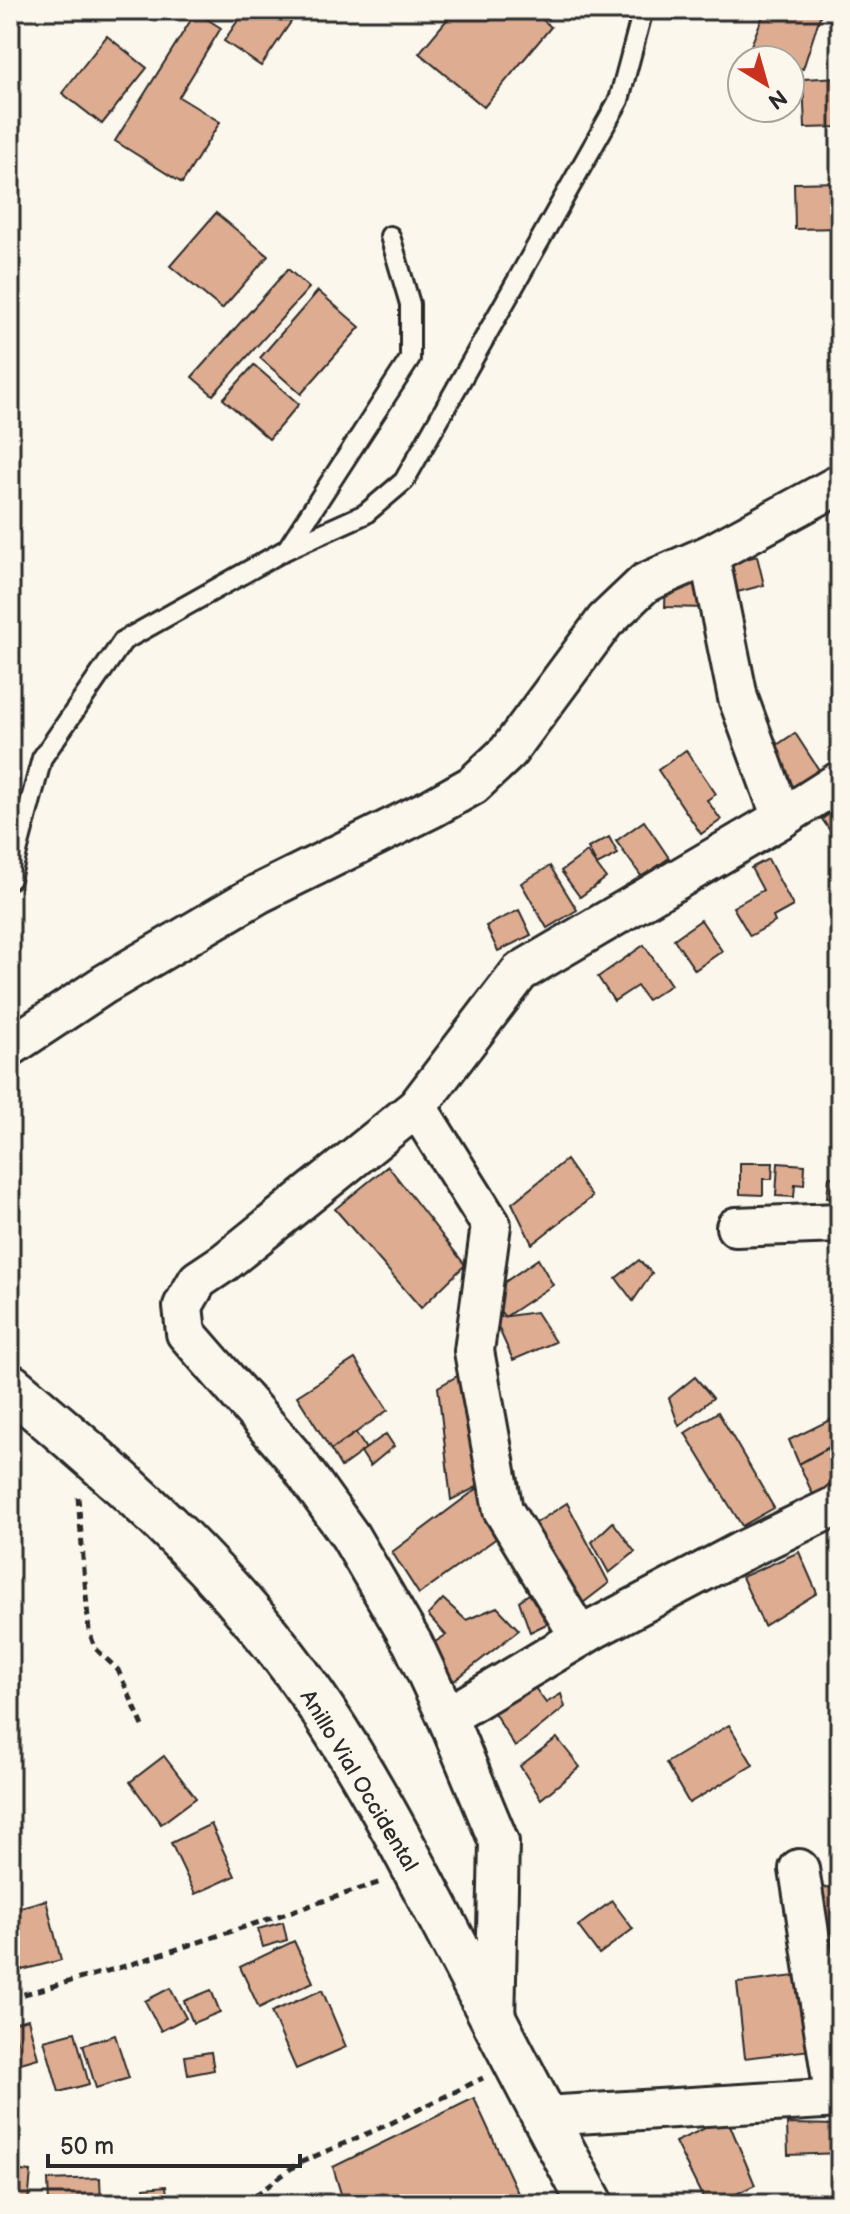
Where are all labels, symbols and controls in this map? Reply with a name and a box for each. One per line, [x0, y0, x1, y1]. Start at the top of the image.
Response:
north arrow [726, 44, 806, 124]
text: N [762, 83, 792, 115]
street label: Anillo Vial Occidental [294, 1685, 424, 1876]
scale bar [48, 2118, 300, 2168]
text: 50 m [60, 2132, 114, 2161]

